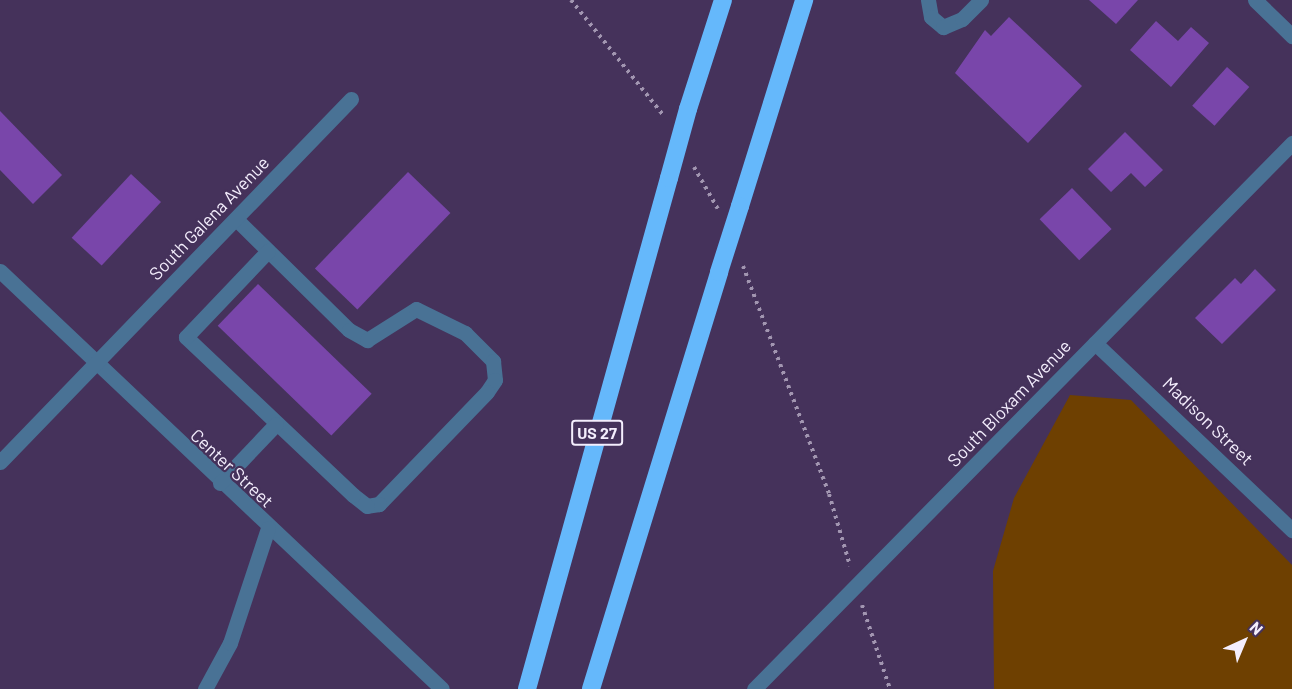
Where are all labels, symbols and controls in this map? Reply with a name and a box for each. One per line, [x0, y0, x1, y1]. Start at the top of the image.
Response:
street label: South Galena Avenue [144, 152, 274, 284]
street label: South Bloxam Avenue [943, 335, 1075, 471]
street label: Madison Street [1158, 372, 1258, 470]
road number: US 27 [570, 420, 624, 446]
street label: Center Street [186, 424, 278, 512]
north arrow [1214, 611, 1274, 671]
text: N [1246, 617, 1267, 638]

